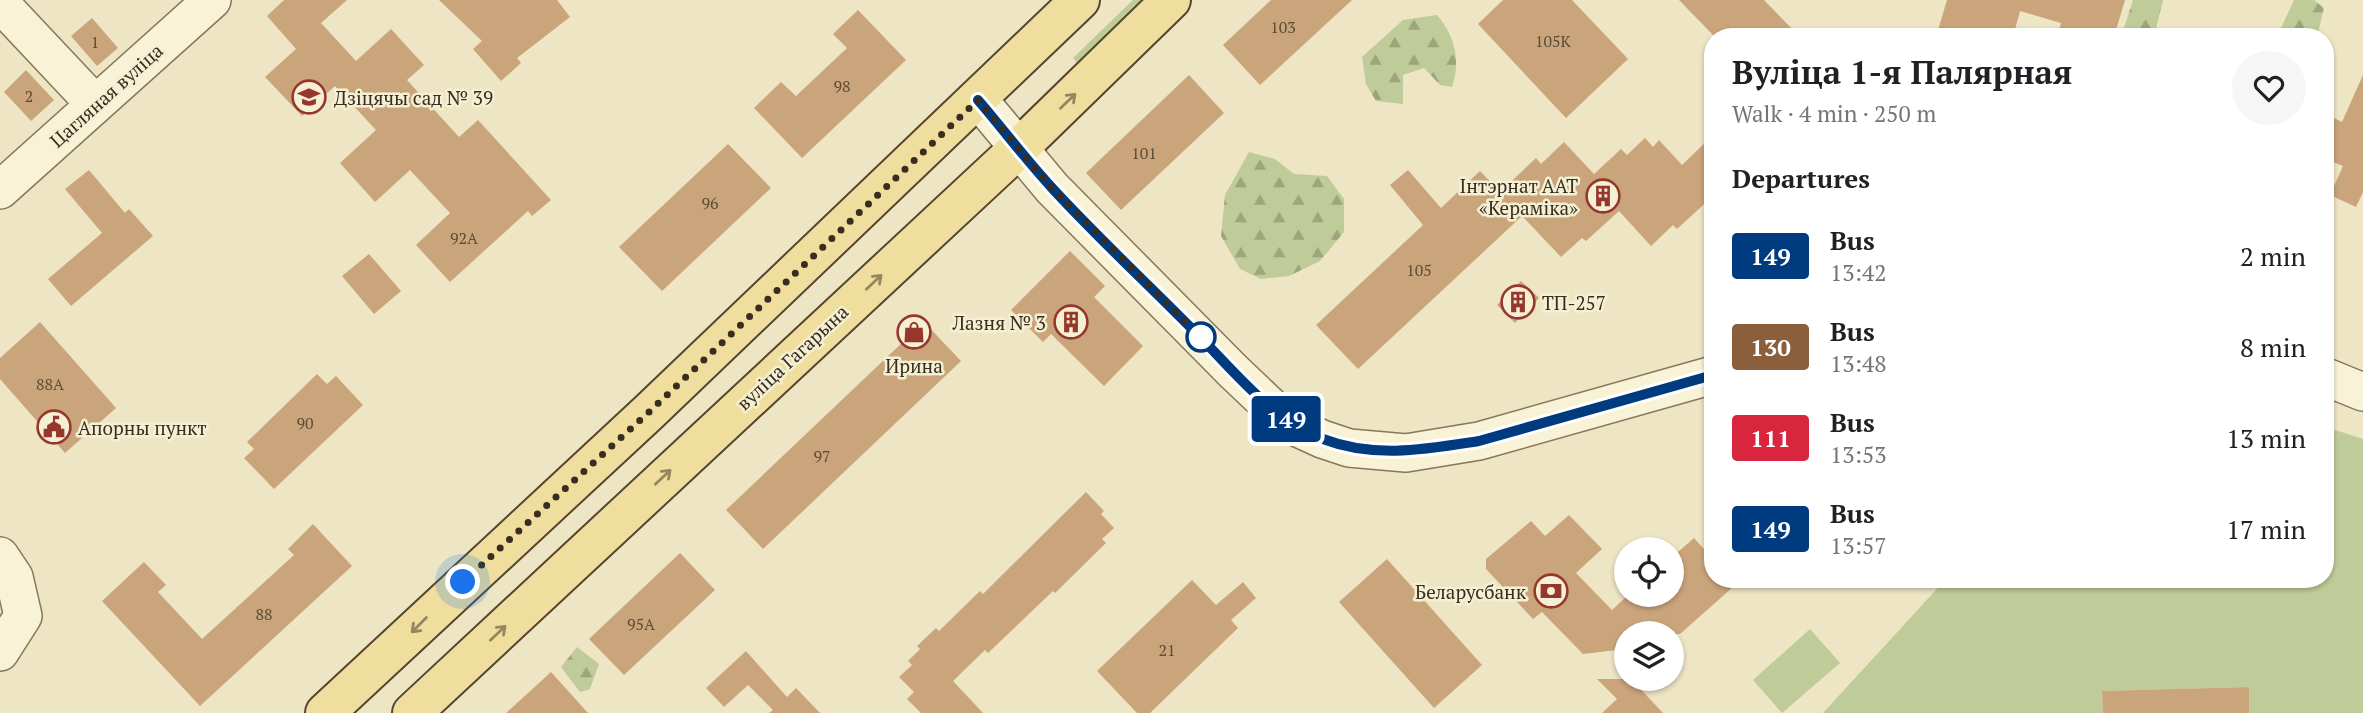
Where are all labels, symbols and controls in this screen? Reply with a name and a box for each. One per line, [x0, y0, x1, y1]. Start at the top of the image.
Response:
house number: 103 [1270, 16, 1296, 38]
house number: 105К [1535, 30, 1572, 52]
house number: 1 [91, 31, 99, 53]
street label: Цагляная вуліца [44, 37, 168, 152]
text: Вуліца 1-я Палярная [1732, 50, 2072, 93]
button: heart [2232, 51, 2306, 125]
house number: 98 [833, 75, 851, 97]
school or university icon: Дзіцячы сад № 39 [290, 78, 328, 116]
house number: 2 [25, 85, 33, 107]
place label: Дзіцячы сад № 39 [334, 85, 493, 110]
one-way arrow [1059, 92, 1076, 109]
text: Walk · 4 min · 250 m [1732, 98, 1936, 129]
house number: 101 [1131, 142, 1157, 164]
text: Departures [1732, 161, 1870, 195]
place label: Інтэрнат ААТ «Кераміка» [1460, 173, 1578, 220]
building icon: Інтэрнат ААТ «Кераміка» [1584, 177, 1622, 215]
house number: 96 [701, 192, 719, 214]
text: Bus [1830, 223, 1875, 257]
house number: 92А [450, 227, 478, 249]
text: 2 min [2240, 239, 2306, 273]
text: 149 [1750, 240, 1791, 272]
text: 13:42 [1830, 257, 1887, 288]
house number: 105 [1406, 259, 1432, 281]
one-way arrow [865, 273, 882, 290]
building icon: ТП-257 [1499, 283, 1537, 321]
place label: ТП-257 [1542, 290, 1606, 315]
street label: вуліца Гагарына [731, 299, 853, 415]
building icon: Лазня № 3 [1052, 303, 1090, 341]
place label: Лазня № 3 [951, 310, 1046, 335]
shop icon: Ирина [895, 313, 933, 351]
text: Bus [1830, 314, 1875, 348]
unlabelled marker [1186, 322, 1216, 352]
text: 8 min [2240, 330, 2306, 364]
text: 130 [1750, 331, 1791, 363]
text: 13:48 [1830, 348, 1887, 379]
place label: Ирина [885, 353, 943, 378]
house number: 88А [36, 373, 64, 395]
line badge: 149 [1246, 396, 1326, 442]
text: 149 [1266, 403, 1306, 435]
text: Bus [1830, 405, 1875, 439]
public building icon: Апорны пункт [35, 408, 73, 446]
house number: 90 [296, 412, 314, 434]
place label: Апорны пункт [78, 415, 207, 440]
text: 13 min [2226, 421, 2306, 455]
text: 111 [1750, 422, 1791, 454]
text: 13:53 [1830, 439, 1887, 470]
house number: 97 [813, 445, 831, 467]
one-way arrow [654, 469, 672, 485]
text: Bus [1830, 496, 1875, 530]
text: 17 min [2226, 512, 2306, 546]
text: 149 [1750, 513, 1791, 545]
text: 13:57 [1830, 530, 1887, 561]
map controls [1614, 537, 1684, 691]
button: locate [1614, 537, 1684, 607]
your location [445, 564, 480, 599]
bank icon: Беларусбанк [1532, 572, 1570, 610]
place label: Беларусбанк [1415, 579, 1527, 604]
house number: 88 [255, 603, 273, 625]
house number: 95А [627, 613, 655, 635]
one-way arrow [410, 616, 427, 633]
button: layers [1614, 621, 1684, 691]
one-way arrow [489, 624, 506, 641]
house number: 21 [1158, 639, 1176, 661]

